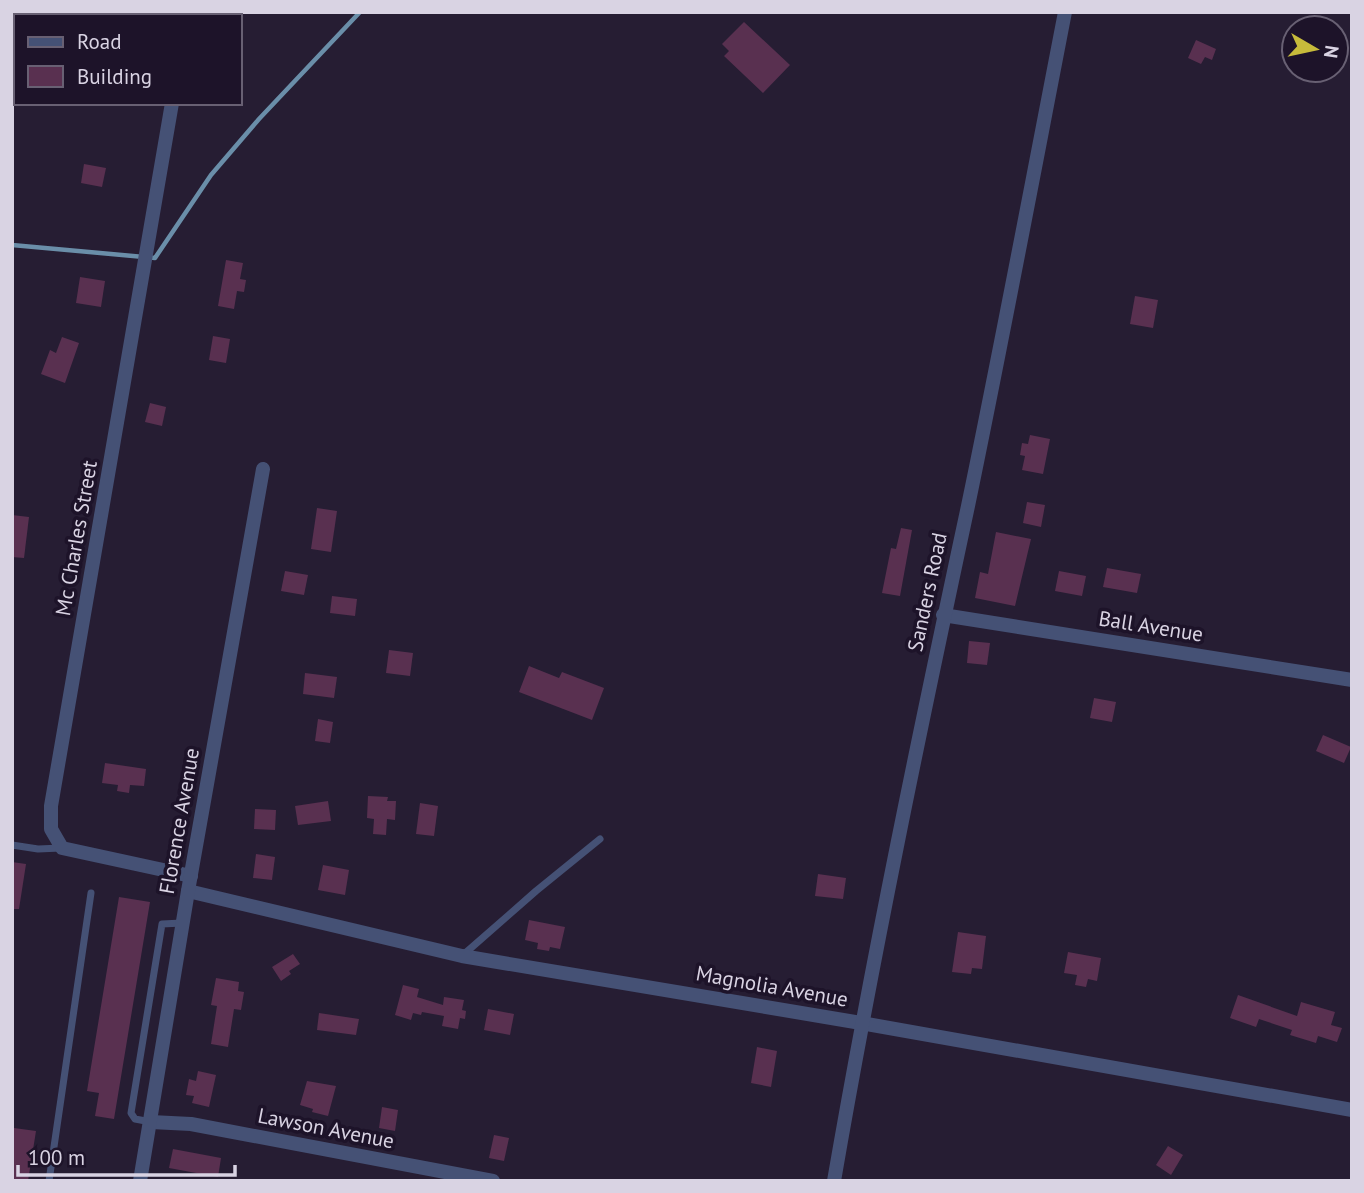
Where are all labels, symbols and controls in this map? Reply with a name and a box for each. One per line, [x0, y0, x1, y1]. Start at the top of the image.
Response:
legend [14, 14, 242, 105]
north arrow [1280, 14, 1350, 84]
text: Road [77, 28, 121, 55]
text: N [1319, 44, 1345, 60]
text: Building [77, 63, 152, 90]
street label: Mc Charles Street [49, 458, 103, 618]
street label: Sanders Road [901, 530, 953, 654]
street label: Ball Avenue [1097, 604, 1205, 648]
street label: Florence Avenue [153, 746, 205, 896]
street label: Magnolia Avenue [694, 959, 850, 1013]
street label: Lawson Avenue [256, 1102, 396, 1154]
scale bar [18, 1134, 234, 1178]
text: 100 m [28, 1144, 85, 1171]

